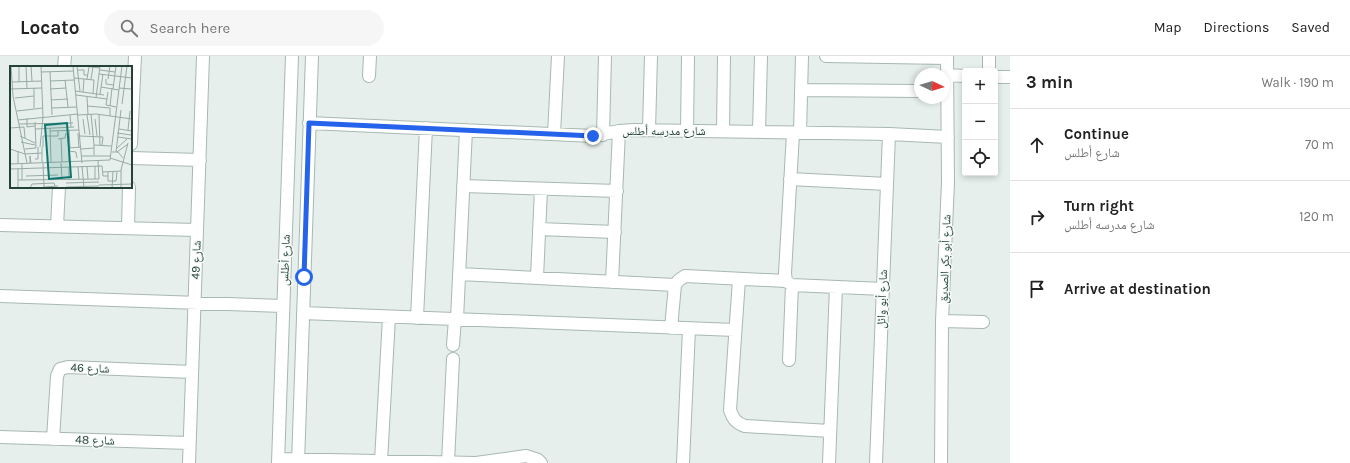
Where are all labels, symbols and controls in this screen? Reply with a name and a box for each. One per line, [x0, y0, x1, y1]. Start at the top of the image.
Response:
search box [104, 10, 384, 46]
text: Locato [20, 17, 80, 39]
icon: search [118, 17, 140, 39]
text: Search here [150, 19, 230, 37]
text: Map [1154, 19, 1182, 36]
text: Directions [1204, 19, 1269, 36]
text: Saved [1291, 19, 1330, 36]
inset map [10, 66, 132, 188]
north arrow [914, 68, 950, 104]
map controls [962, 68, 998, 176]
button: + [962, 68, 998, 104]
text: 3 min [1026, 72, 1073, 92]
text: Walk · 190 m [1261, 75, 1334, 90]
button: − [962, 104, 998, 140]
street label: شارع مدرسه أطلس [622, 124, 706, 139]
text: Continue [1064, 125, 1129, 143]
route end [584, 127, 602, 145]
icon: ahead [1026, 134, 1048, 156]
text: 70 m [1305, 137, 1334, 152]
button: locate [962, 140, 998, 176]
text: شارع أطلس [1064, 145, 1120, 160]
text: Turn right [1064, 197, 1134, 215]
icon: right [1026, 206, 1048, 228]
text: 120 m [1299, 209, 1334, 224]
street label: شارع أبو بكر الصديق [936, 214, 955, 304]
text: شارع مدرسه أطلس [1064, 217, 1155, 232]
street label: شارع أطلس [277, 234, 294, 286]
street label: شارع 49 [188, 240, 205, 280]
route start [295, 268, 313, 286]
street label: شارع أبو وائل [874, 269, 891, 329]
icon: arrive [1026, 278, 1048, 300]
text: Arrive at destination [1064, 280, 1211, 298]
street label: شارع 46 [70, 360, 110, 377]
street label: شارع 48 [75, 432, 115, 449]

